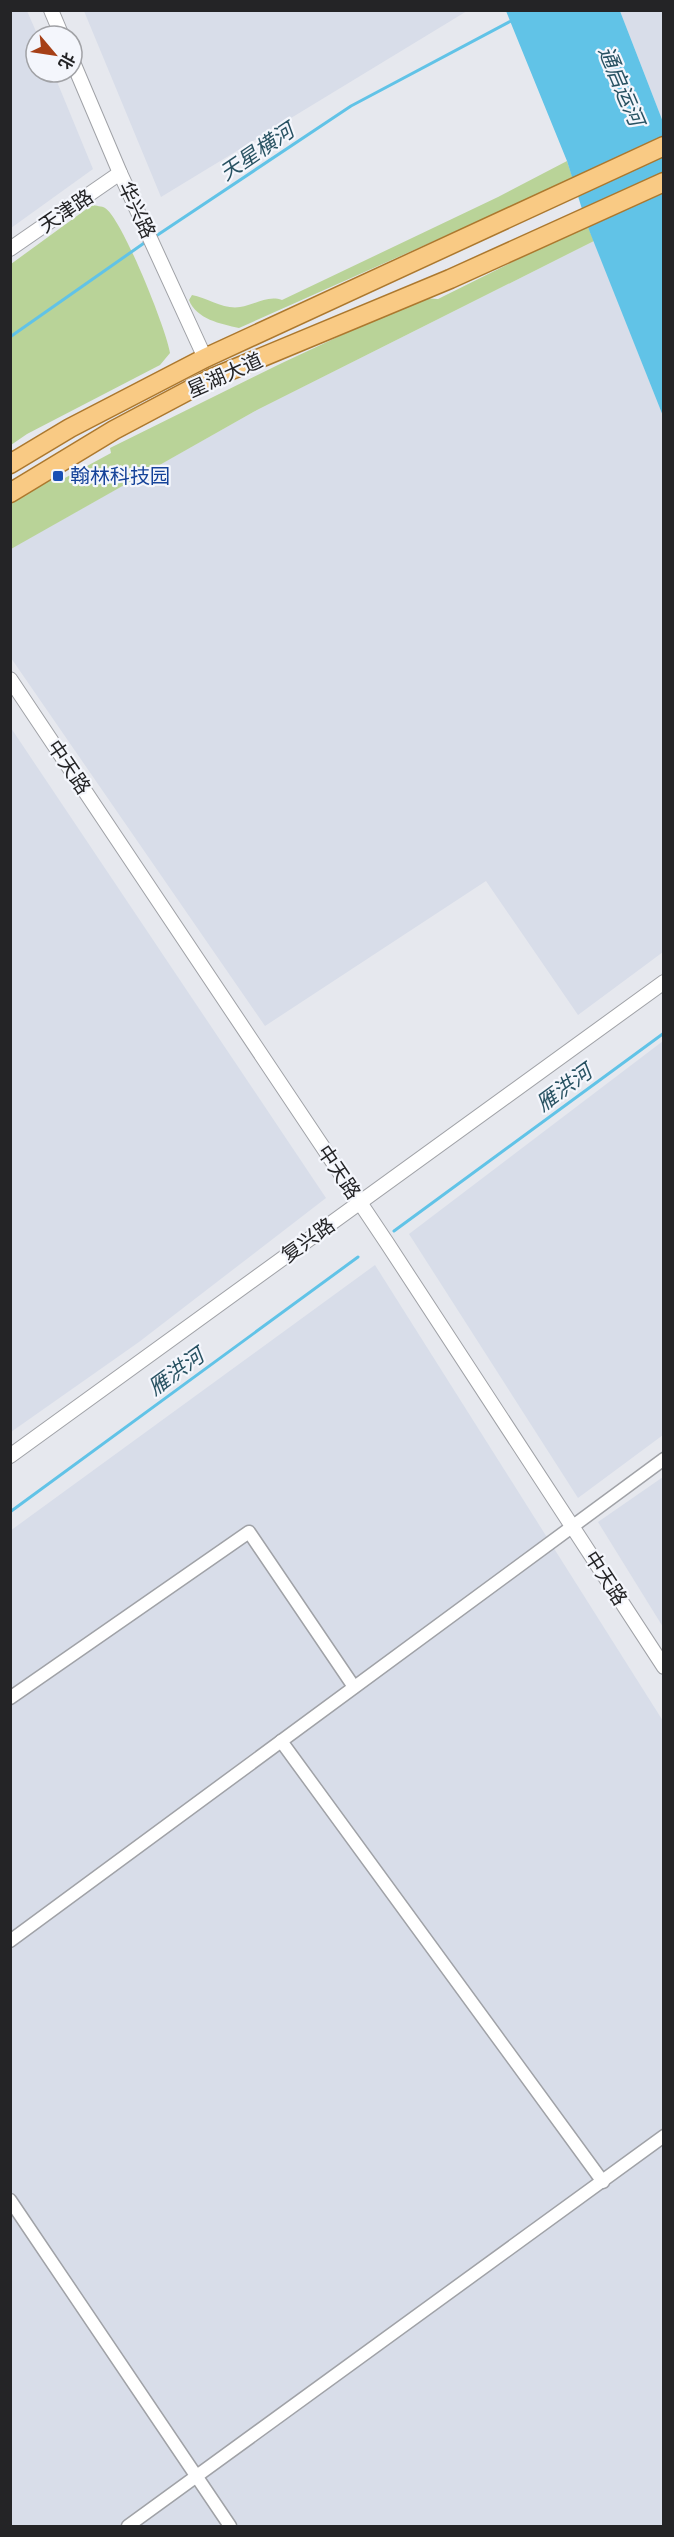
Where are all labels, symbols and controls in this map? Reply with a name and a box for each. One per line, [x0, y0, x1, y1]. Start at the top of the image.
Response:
north arrow [24, 24, 84, 84]
water label: 通启运河 [594, 43, 650, 133]
text: 北 [54, 49, 79, 73]
water label: 天星横河 [215, 116, 302, 185]
street label: 华兴路 [113, 178, 161, 242]
street label: 天津路 [34, 184, 98, 238]
street label: 星湖大道 [184, 348, 266, 402]
place label: 翰林科技园 [70, 464, 170, 488]
marker: 翰林科技园 [51, 469, 65, 483]
street label: 中天路 [42, 735, 96, 799]
water label: 雁洪河 [531, 1057, 600, 1116]
street label: 中天路 [312, 1140, 366, 1204]
street label: 复兴路 [277, 1213, 339, 1267]
water label: 雁洪河 [143, 1341, 212, 1400]
street label: 中天路 [580, 1546, 632, 1610]

